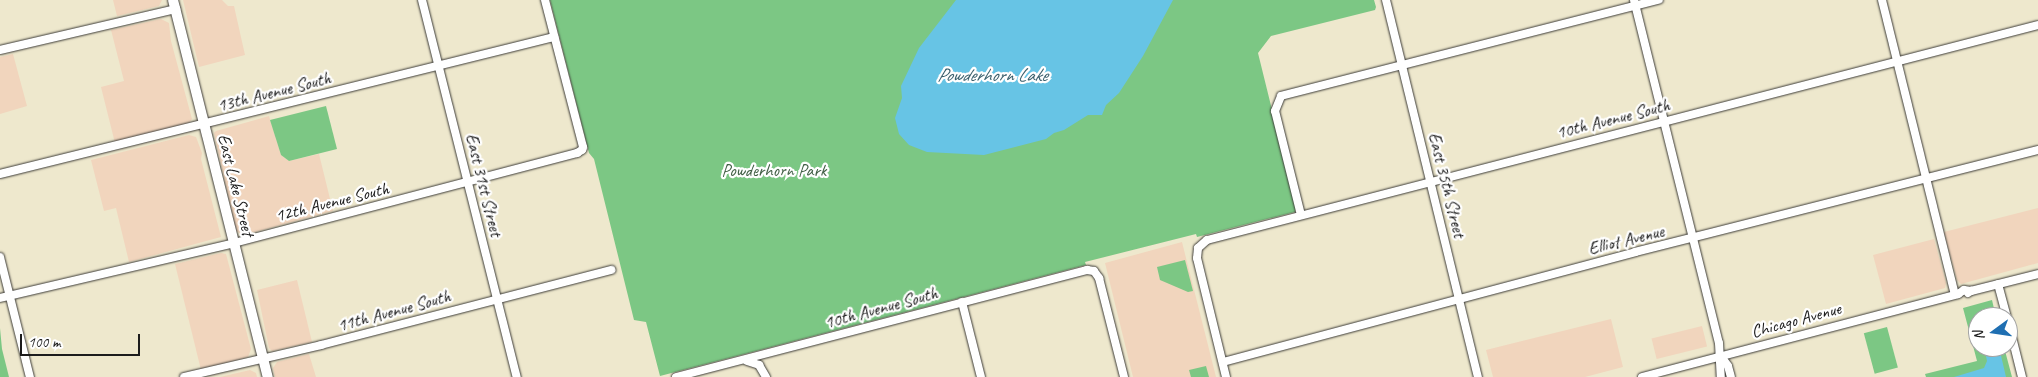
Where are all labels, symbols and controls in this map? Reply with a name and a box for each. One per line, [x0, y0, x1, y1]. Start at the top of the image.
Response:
water label: Powderhorn Lake [937, 65, 1047, 87]
street label: 13th Avenue South [215, 67, 333, 117]
street label: 10th Avenue South [1554, 94, 1672, 144]
street label: East 35th Street [1423, 130, 1471, 240]
street label: East Lake Street [213, 131, 259, 239]
street label: East 31st Street [461, 131, 507, 239]
park label: Powderhorn Park [722, 159, 826, 181]
street label: 12th Avenue South [273, 177, 391, 227]
street label: Elliot Avenue [1586, 220, 1666, 260]
street label: 10th Avenue South [822, 283, 940, 333]
street label: 11th Avenue South [335, 286, 453, 336]
street label: Chicago Avenue [1749, 298, 1843, 342]
north arrow [1968, 307, 2018, 357]
scale bar [22, 324, 142, 356]
text: N [1970, 329, 1988, 342]
text: 100 m [28, 333, 60, 352]

